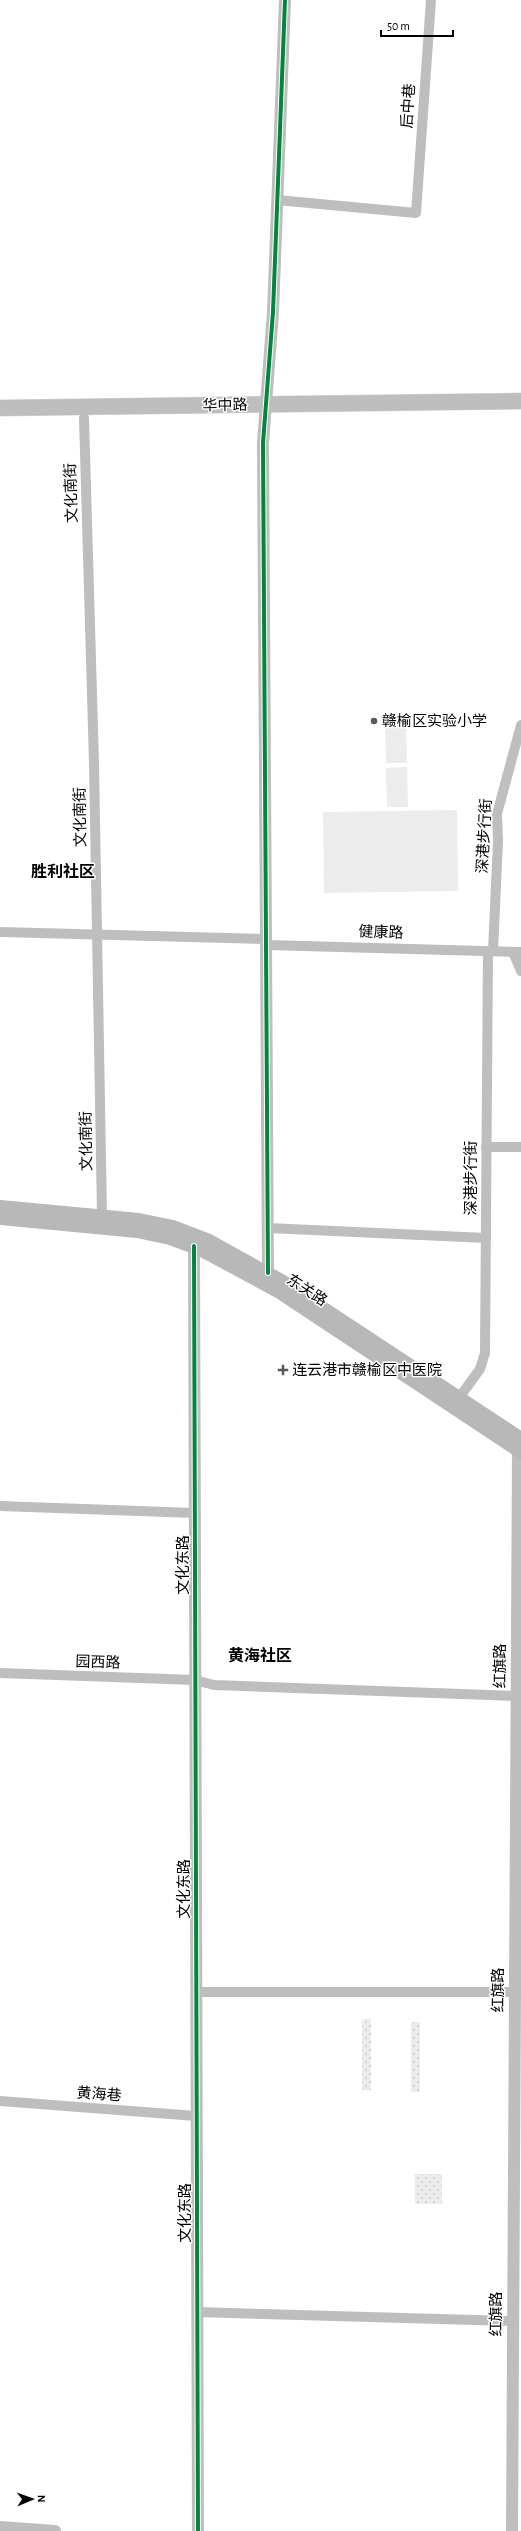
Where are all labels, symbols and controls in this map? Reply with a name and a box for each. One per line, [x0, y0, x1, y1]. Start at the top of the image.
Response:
scale bar [381, 12, 453, 38]
text: 50 m [387, 20, 410, 32]
street label: 后中巷 [398, 83, 418, 129]
street label: 华中路 [202, 396, 248, 413]
street label: 文化南街 [61, 463, 80, 523]
place label: 赣榆区实验小学 [382, 712, 487, 729]
marker: 赣榆区实验小学 [369, 716, 379, 726]
street label: 文化南街 [70, 787, 89, 847]
street label: 深港步行街 [474, 798, 494, 874]
district label: 胜利社区 [31, 862, 95, 880]
street label: 健康路 [358, 923, 404, 941]
street label: 文化南街 [76, 1111, 95, 1171]
street label: 深港步行街 [463, 1140, 479, 1216]
street label: 东关路 [284, 1271, 330, 1309]
place label: 连云港市赣榆区中医院 [292, 1361, 442, 1378]
marker: 连云港市赣榆区中医院 [277, 1364, 289, 1376]
street label: 文化东路 [174, 1535, 191, 1595]
street label: 红旗路 [492, 1643, 508, 1689]
district label: 黄海社区 [228, 1646, 292, 1664]
street label: 园西路 [75, 1653, 121, 1671]
street label: 文化东路 [175, 1859, 192, 1919]
street label: 红旗路 [490, 1967, 506, 2013]
street label: 黄海巷 [76, 2084, 122, 2104]
street label: 文化东路 [176, 2183, 193, 2243]
street label: 红旗路 [488, 2291, 504, 2337]
north arrow [12, 2479, 52, 2519]
text: N [36, 2495, 47, 2503]

